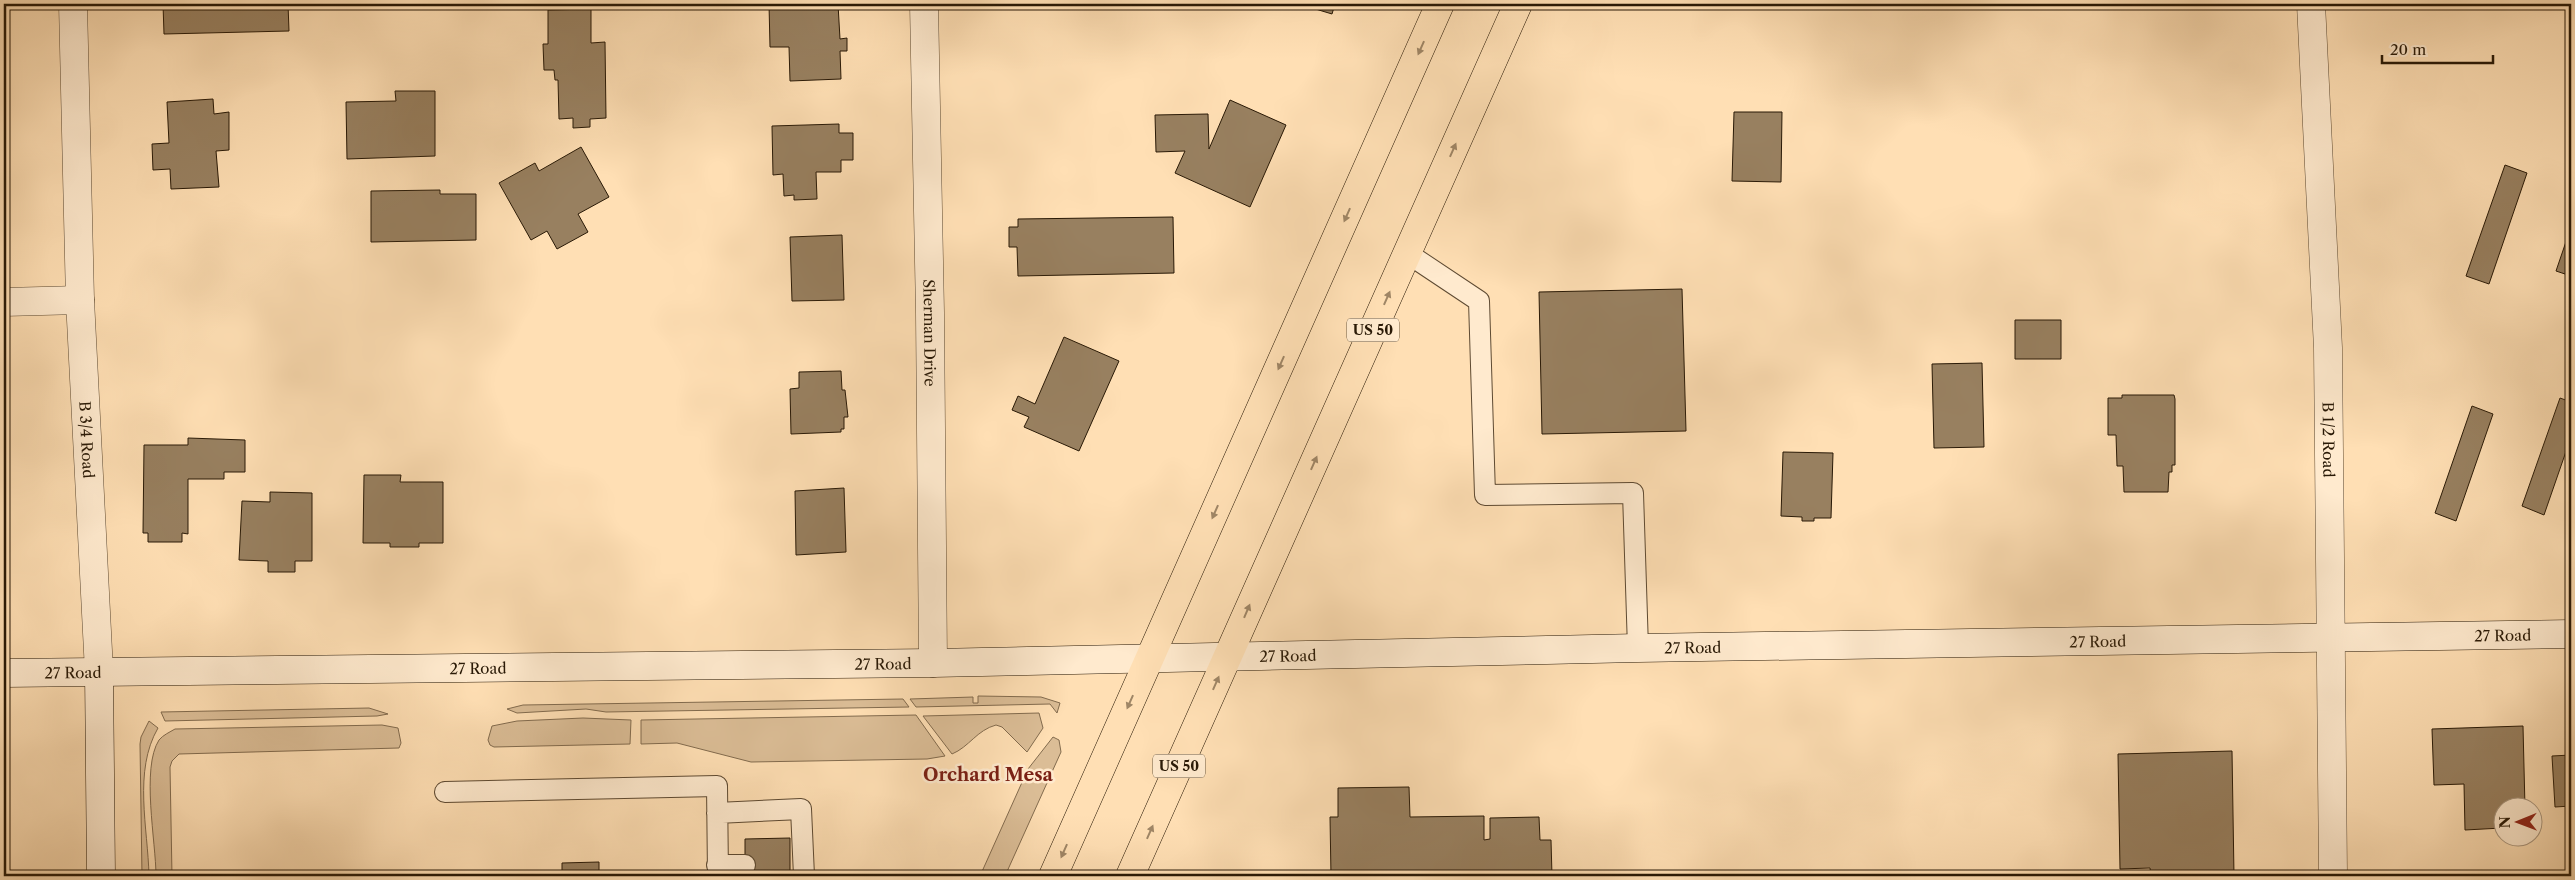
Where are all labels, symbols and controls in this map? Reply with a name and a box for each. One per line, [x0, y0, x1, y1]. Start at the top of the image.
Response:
scale bar [2382, 32, 2494, 64]
text: 20 m [2390, 40, 2426, 59]
one-way arrow [1416, 41, 1424, 55]
one-way arrow [1450, 143, 1458, 157]
one-way arrow [1342, 208, 1350, 222]
street label: Sherman Drive [920, 279, 940, 387]
one-way arrow [1384, 291, 1392, 305]
road number: US 50 [1347, 318, 1399, 342]
one-way arrow [1276, 356, 1284, 370]
street label: B 3/4 Road [76, 401, 99, 479]
street label: B 1/2 Road [2319, 402, 2339, 478]
one-way arrow [1310, 456, 1318, 470]
one-way arrow [1210, 505, 1218, 519]
one-way arrow [1244, 604, 1252, 618]
street label: 27 Road [2474, 625, 2531, 645]
street label: 27 Road [2069, 631, 2126, 651]
street label: 27 Road [1664, 637, 1721, 657]
street label: 27 Road [1259, 645, 1317, 666]
street label: 27 Road [854, 654, 912, 673]
street label: 27 Road [449, 658, 507, 678]
street label: 27 Road [44, 662, 102, 682]
one-way arrow [1212, 676, 1220, 690]
one-way arrow [1126, 695, 1134, 709]
road number: US 50 [1153, 754, 1205, 778]
district label: Orchard Mesa [923, 764, 1054, 786]
north arrow [2492, 798, 2542, 848]
text: N [2496, 816, 2514, 828]
one-way arrow [1146, 825, 1154, 839]
one-way arrow [1060, 844, 1068, 858]

